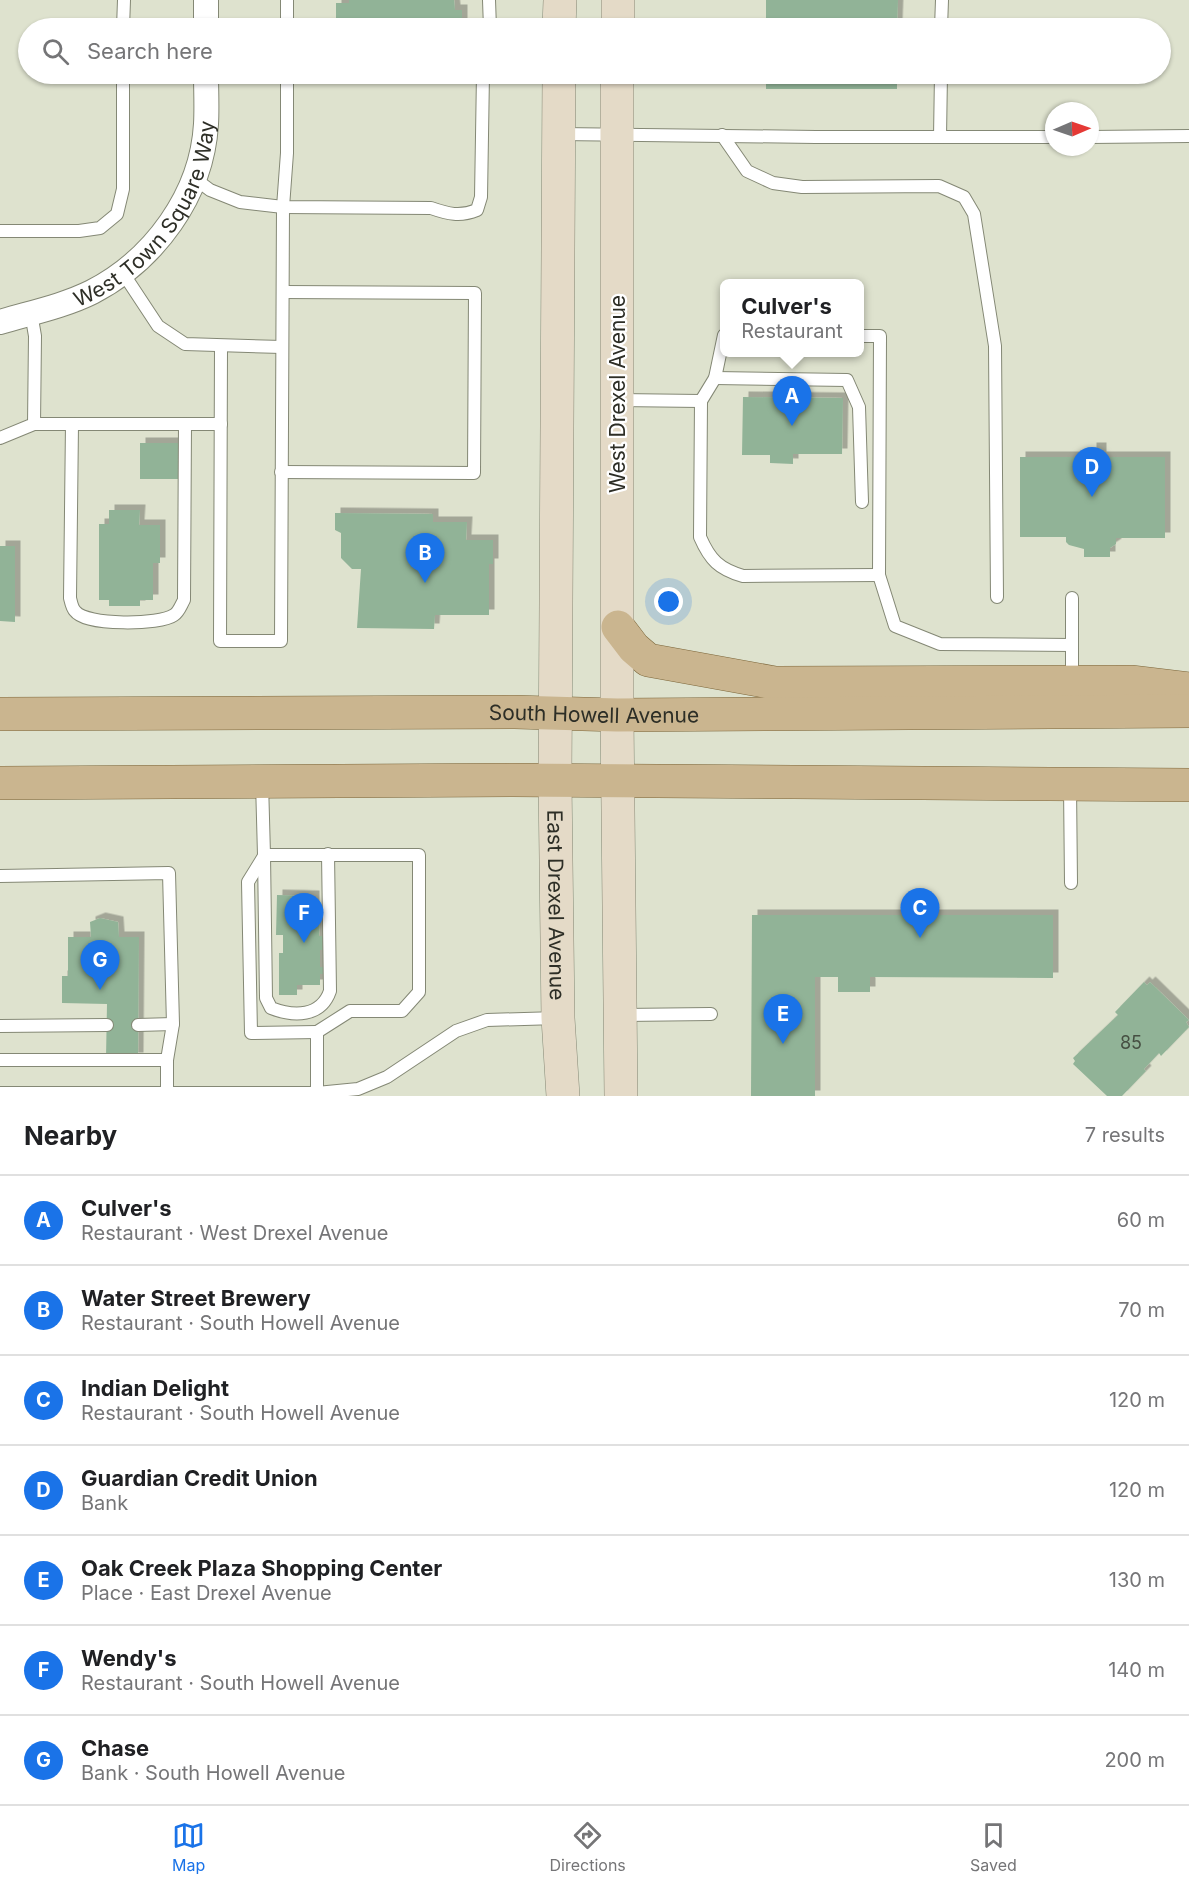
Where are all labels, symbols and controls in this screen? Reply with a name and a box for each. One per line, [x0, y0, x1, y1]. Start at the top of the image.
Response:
search box [18, 18, 1171, 84]
icon: search [39, 35, 72, 68]
text: Search here [87, 38, 213, 64]
north arrow [1045, 102, 1099, 156]
street label: West Town Square Way [70, 119, 219, 311]
popup [720, 279, 864, 357]
text: Culver's [741, 293, 832, 319]
street label: West Drexel Avenue [605, 295, 630, 493]
text: Restaurant [741, 319, 843, 343]
pin: A [772, 376, 812, 426]
pin: D [1072, 448, 1112, 497]
pin: B [406, 534, 444, 583]
your location [654, 587, 683, 616]
street label: South Howell Avenue [489, 700, 699, 728]
street label: East Drexel Avenue [543, 809, 570, 1001]
pin: C [900, 888, 940, 938]
pin: F [284, 894, 324, 943]
pin: G [80, 940, 120, 990]
pin: E [764, 994, 802, 1044]
house number: 85 [1120, 1032, 1142, 1053]
text: Nearby [24, 1120, 117, 1151]
text: 7 results [1085, 1123, 1165, 1147]
text: Culver's [81, 1195, 172, 1221]
text: A [36, 1208, 51, 1232]
text: 60 m [1117, 1208, 1165, 1232]
text: Restaurant · West Drexel Avenue [81, 1221, 388, 1245]
text: Water Street Brewery [81, 1285, 311, 1311]
text: B [37, 1298, 50, 1322]
text: 70 m [1118, 1298, 1165, 1322]
text: Restaurant · South Howell Avenue [81, 1311, 400, 1335]
text: Indian Delight [81, 1375, 229, 1401]
text: C [36, 1388, 51, 1412]
text: 120 m [1109, 1388, 1165, 1412]
text: Restaurant · South Howell Avenue [81, 1401, 400, 1425]
text: Guardian Credit Union [81, 1465, 318, 1491]
text: D [36, 1478, 51, 1502]
text: 120 m [1109, 1478, 1165, 1502]
text: Bank [81, 1491, 128, 1515]
text: Oak Creek Plaza Shopping Center [81, 1555, 442, 1581]
text: E [37, 1568, 50, 1592]
text: 130 m [1109, 1568, 1165, 1592]
text: Place · East Drexel Avenue [81, 1581, 332, 1605]
text: Wendy's [81, 1645, 176, 1671]
text: F [38, 1658, 49, 1682]
text: 140 m [1108, 1658, 1165, 1682]
text: Restaurant · South Howell Avenue [81, 1671, 400, 1695]
text: Chase [81, 1735, 149, 1761]
text: G [36, 1748, 51, 1772]
text: 200 m [1104, 1748, 1165, 1772]
text: Bank · South Howell Avenue [81, 1761, 346, 1785]
tab: Map [172, 1819, 205, 1875]
tab: Directions [550, 1819, 626, 1875]
tab: Saved [970, 1819, 1017, 1875]

